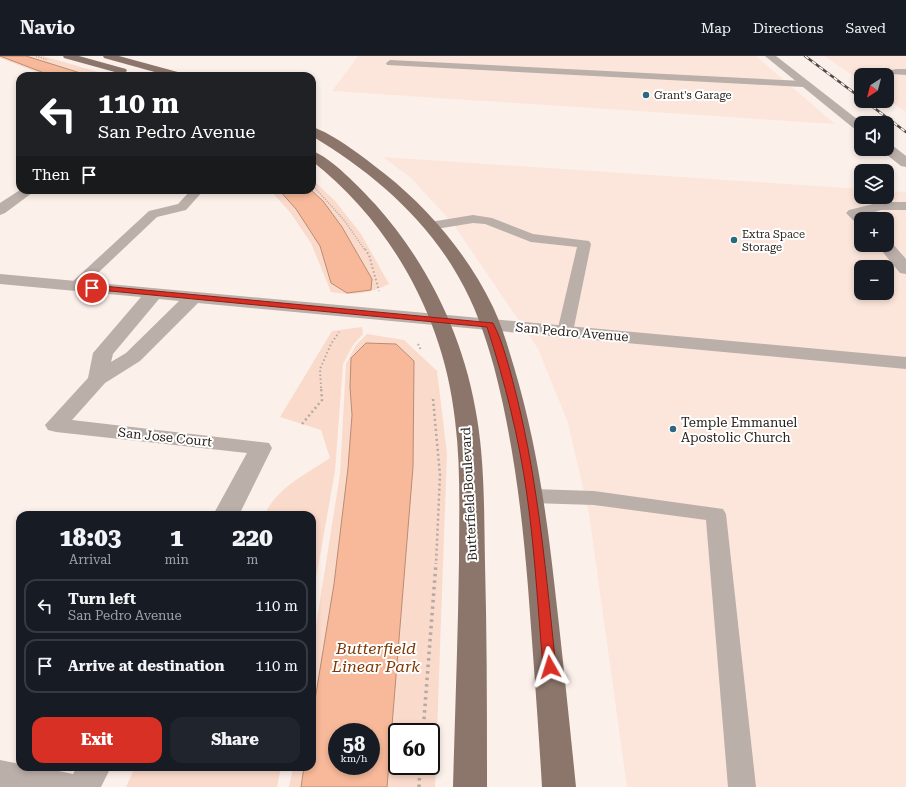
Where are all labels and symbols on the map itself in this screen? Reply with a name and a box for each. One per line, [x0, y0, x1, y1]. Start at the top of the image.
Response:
north arrow [854, 68, 894, 108]
place label: Grant's Garage [654, 89, 732, 102]
marker: Grant's Garage [641, 90, 651, 100]
place label: Extra Space Storage [742, 228, 805, 254]
marker: Extra Space Storage [729, 235, 739, 245]
pin [75, 271, 109, 305]
street label: San Pedro Avenue [515, 320, 629, 344]
place label: Temple Emmanuel Apostolic Church [681, 415, 797, 445]
marker: Temple Emmanuel Apostolic Church [668, 424, 678, 434]
street label: San Jose Court [117, 425, 213, 449]
street label: Butterfield Boulevard [458, 426, 480, 561]
park label: Butterfield Linear Park [331, 639, 420, 676]
position arrow [529, 646, 571, 688]
speed limit sign: 60 [388, 723, 440, 775]

